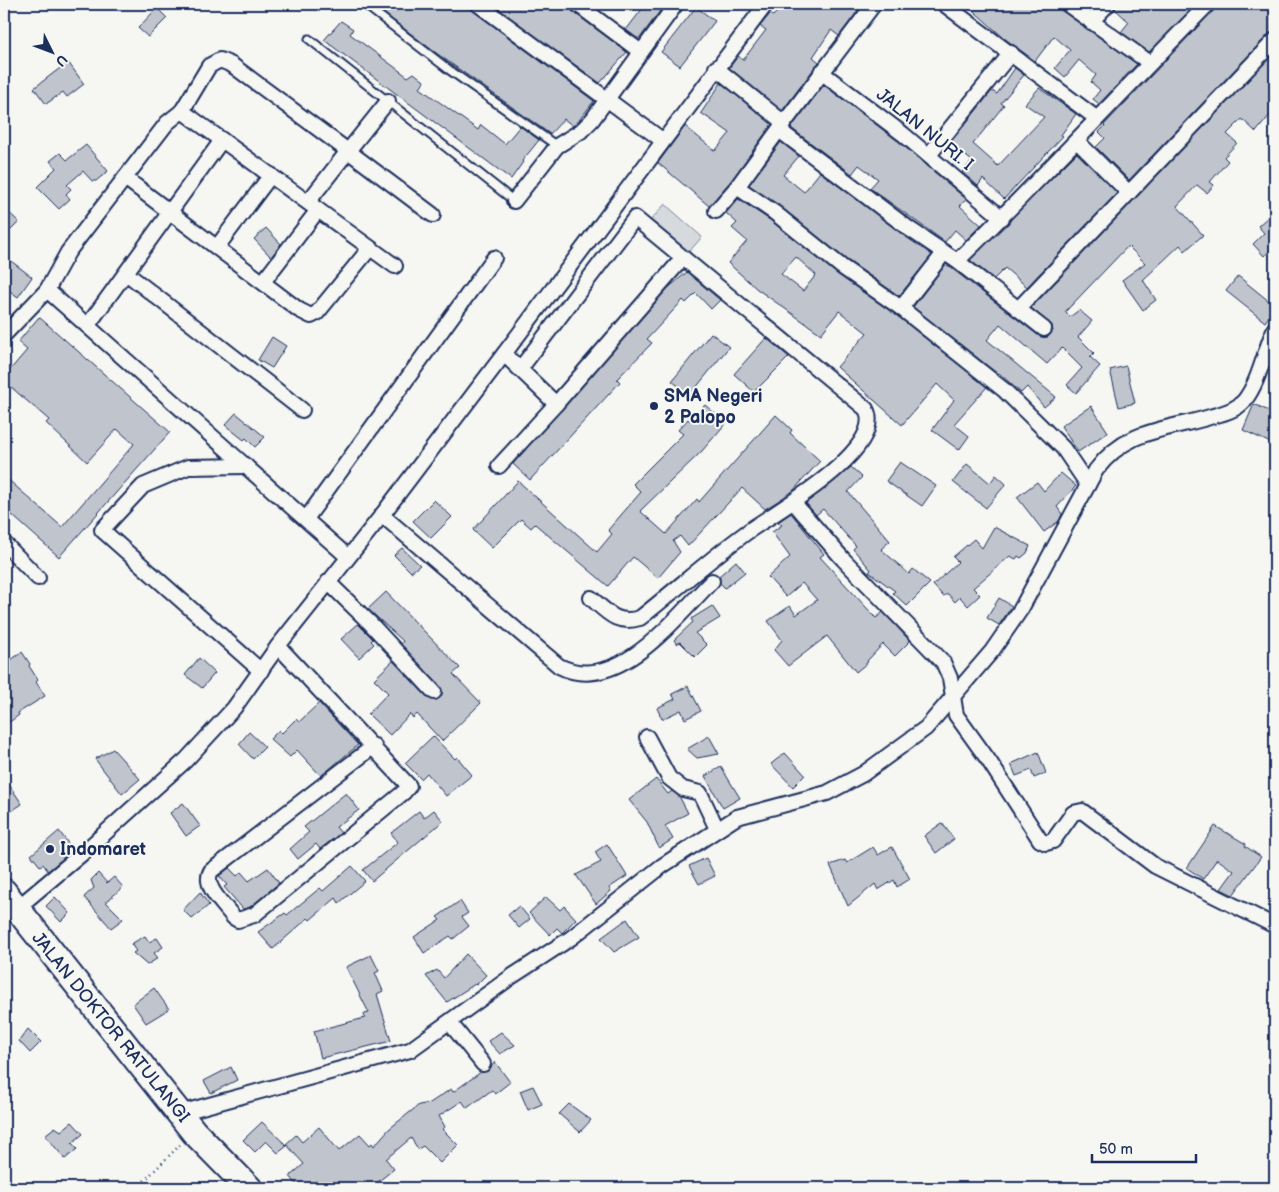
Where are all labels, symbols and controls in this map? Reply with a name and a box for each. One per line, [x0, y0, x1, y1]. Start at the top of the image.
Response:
north arrow [28, 28, 78, 78]
text: U [52, 51, 71, 70]
street label: JALAN NURI. I [872, 84, 977, 175]
place label: SMA Negeri 2 Palopo [664, 386, 762, 428]
marker: SMA Negeri 2 Palopo [648, 400, 660, 412]
place label: Indomaret [60, 839, 146, 860]
marker: Indomaret [44, 843, 56, 855]
street label: JALAN DOKTOR RATULANGI [27, 928, 194, 1127]
scale bar [1092, 1132, 1195, 1164]
text: 50 m [1099, 1140, 1133, 1159]

